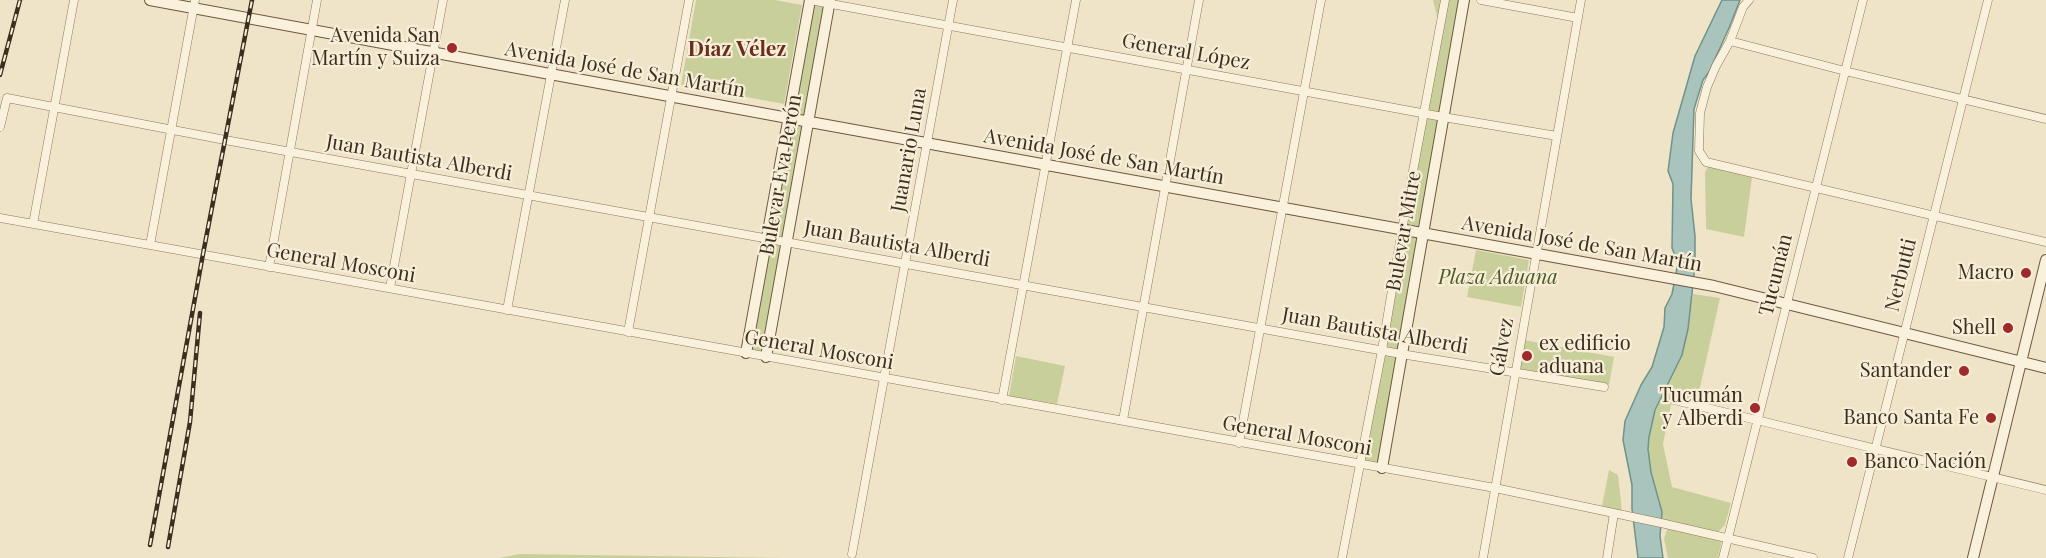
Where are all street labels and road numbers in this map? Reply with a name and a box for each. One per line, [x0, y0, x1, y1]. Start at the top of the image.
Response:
street label: General López [1120, 29, 1252, 75]
street label: Avenida José de San Martín [503, 37, 747, 103]
street label: Juanario Luna [886, 86, 932, 214]
street label: Bulevar Eva Perón [755, 93, 807, 257]
street label: Avenida José de San Martín [982, 124, 1226, 190]
street label: Juan Bautista Alberdi [324, 130, 514, 186]
street label: Bulevar Mitre [1382, 169, 1426, 293]
street label: Avenida José de San Martín [1460, 211, 1704, 277]
street label: Juan Bautista Alberdi [802, 216, 992, 272]
street label: Tucumán [1754, 232, 1798, 318]
street label: Nerbutti [1880, 236, 1922, 314]
street label: General Mosconi [264, 238, 418, 288]
street label: Juan Bautista Alberdi [1280, 303, 1470, 359]
street label: Gálvez [1485, 316, 1519, 378]
street label: General Mosconi [742, 325, 896, 375]
street label: General Mosconi [1220, 411, 1374, 461]

